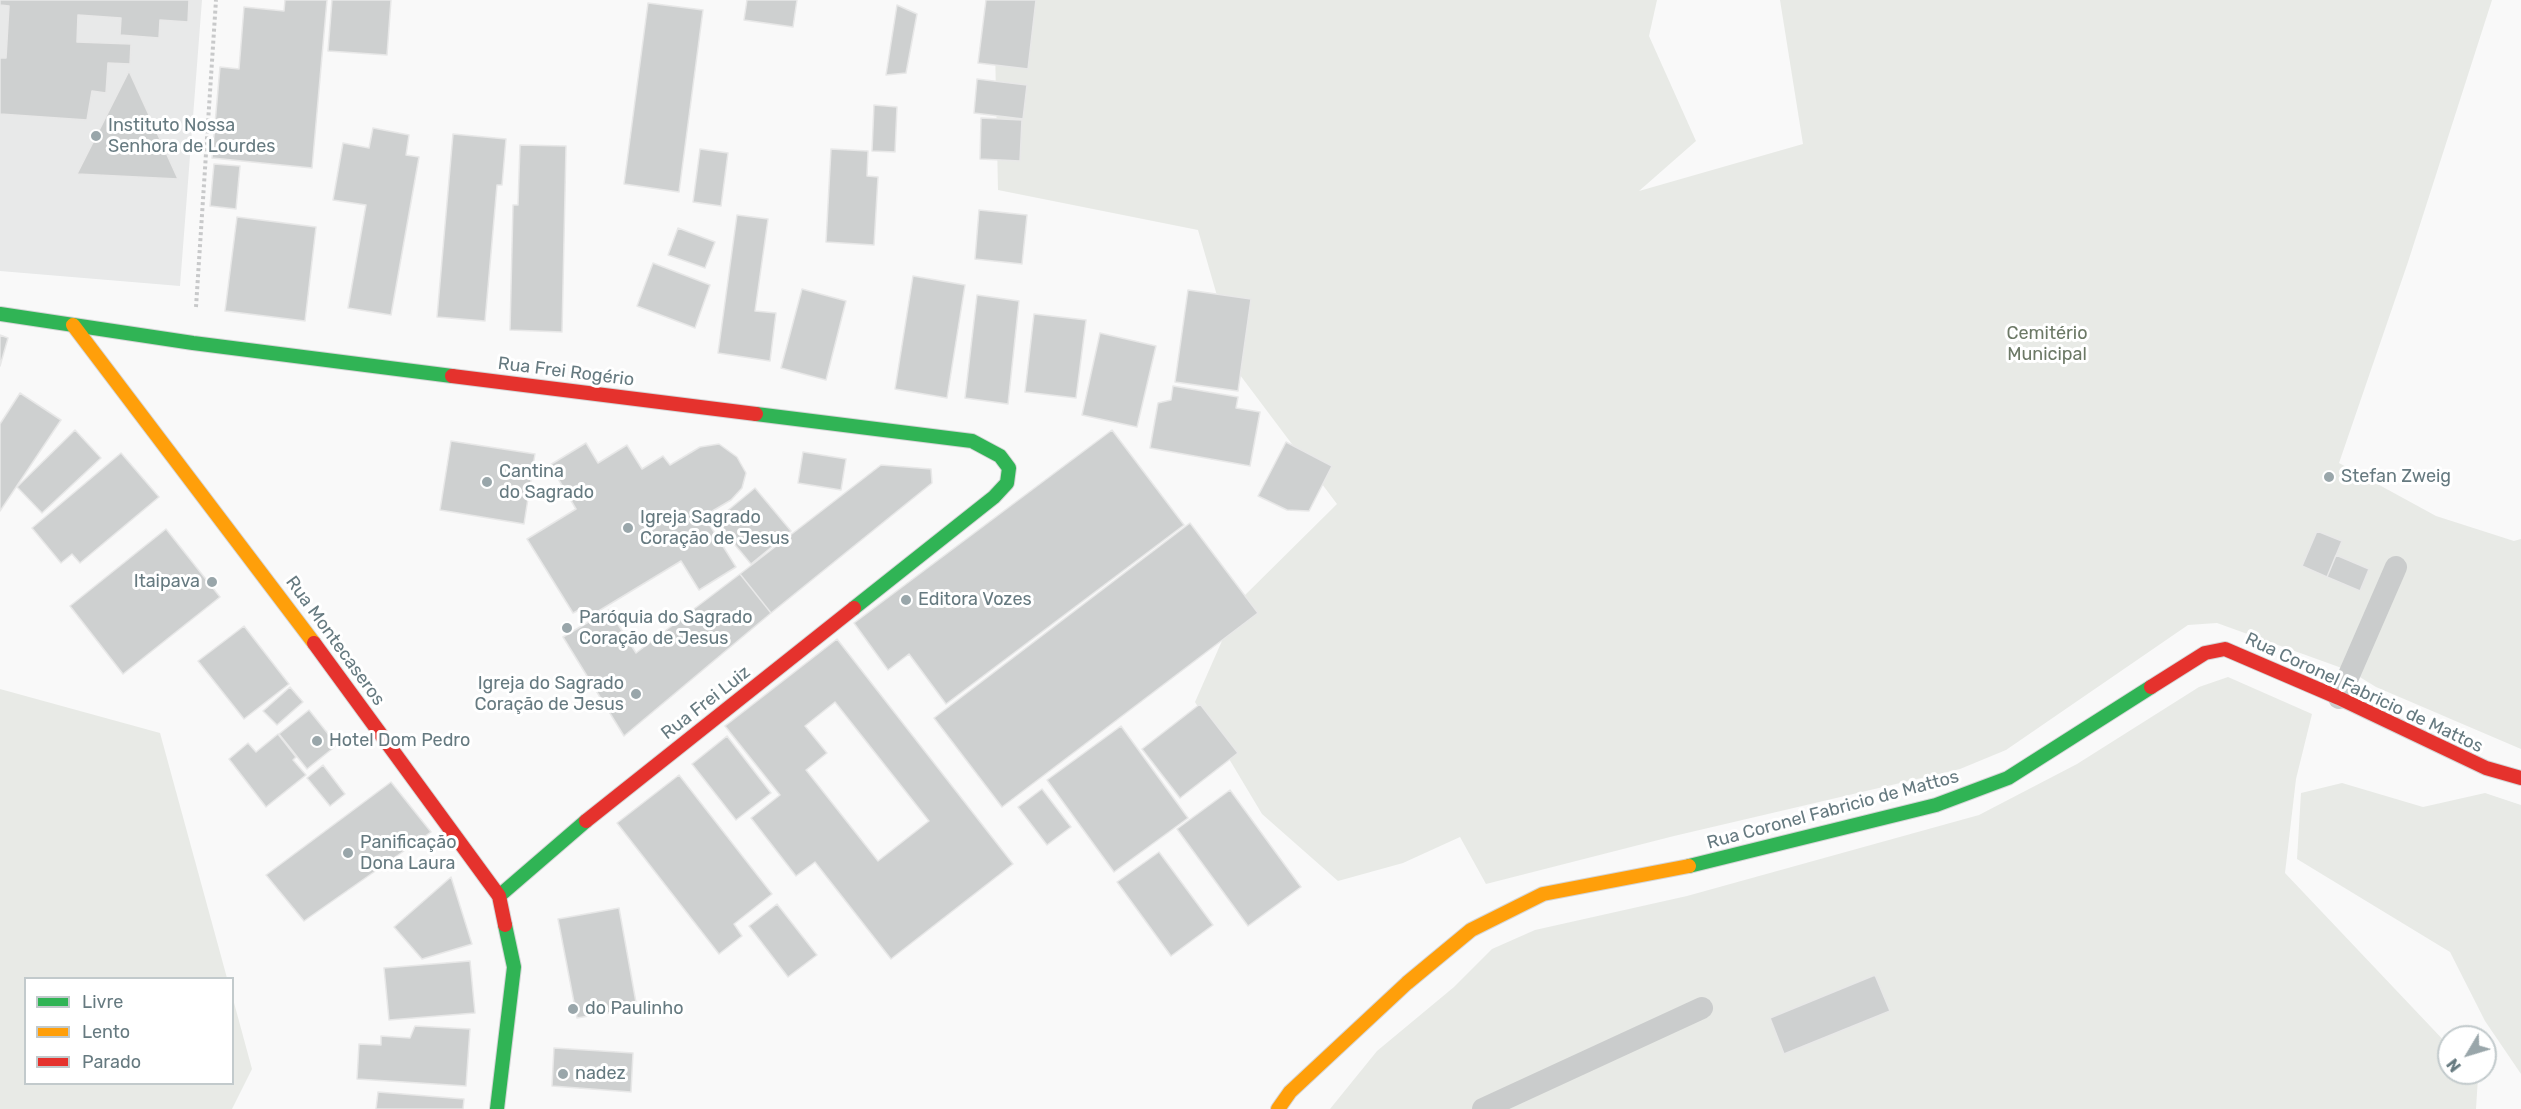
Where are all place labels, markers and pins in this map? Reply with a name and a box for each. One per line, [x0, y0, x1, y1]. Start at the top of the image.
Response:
place label: Instituto Nossa Senhora de Lourdes [108, 115, 275, 158]
marker: Instituto Nossa Senhora de Lourdes [89, 129, 103, 143]
place label: Cantina do Sagrado [499, 461, 594, 504]
place label: Stefan Zweig [2341, 466, 2451, 488]
marker: Stefan Zweig [2322, 470, 2336, 484]
marker: Cantina do Sagrado [480, 475, 494, 489]
place label: Igreja Sagrado Coração de Jesus [640, 507, 789, 550]
marker: Igreja Sagrado Coração de Jesus [621, 521, 635, 535]
place label: Itaipava [134, 571, 200, 593]
marker: Itaipava [205, 575, 219, 589]
place label: Editora Vozes [918, 589, 1032, 611]
marker: Editora Vozes [899, 593, 913, 607]
place label: Paróquia do Sagrado Coração de Jesus [579, 607, 753, 650]
marker: Paróquia do Sagrado Coração de Jesus [560, 621, 574, 635]
place label: Igreja do Sagrado Coração de Jesus [475, 673, 624, 716]
marker: Igreja do Sagrado Coração de Jesus [629, 687, 643, 701]
place label: Hotel Dom Pedro [329, 730, 470, 752]
marker: Hotel Dom Pedro [310, 734, 324, 748]
place label: Panificação Dona Laura [360, 832, 457, 874]
marker: Panificação Dona Laura [341, 846, 355, 860]
place label: do Paulinho [585, 998, 684, 1020]
marker: do Paulinho [566, 1002, 580, 1016]
place label: nadez [575, 1063, 626, 1085]
marker: nadez [556, 1067, 570, 1081]

